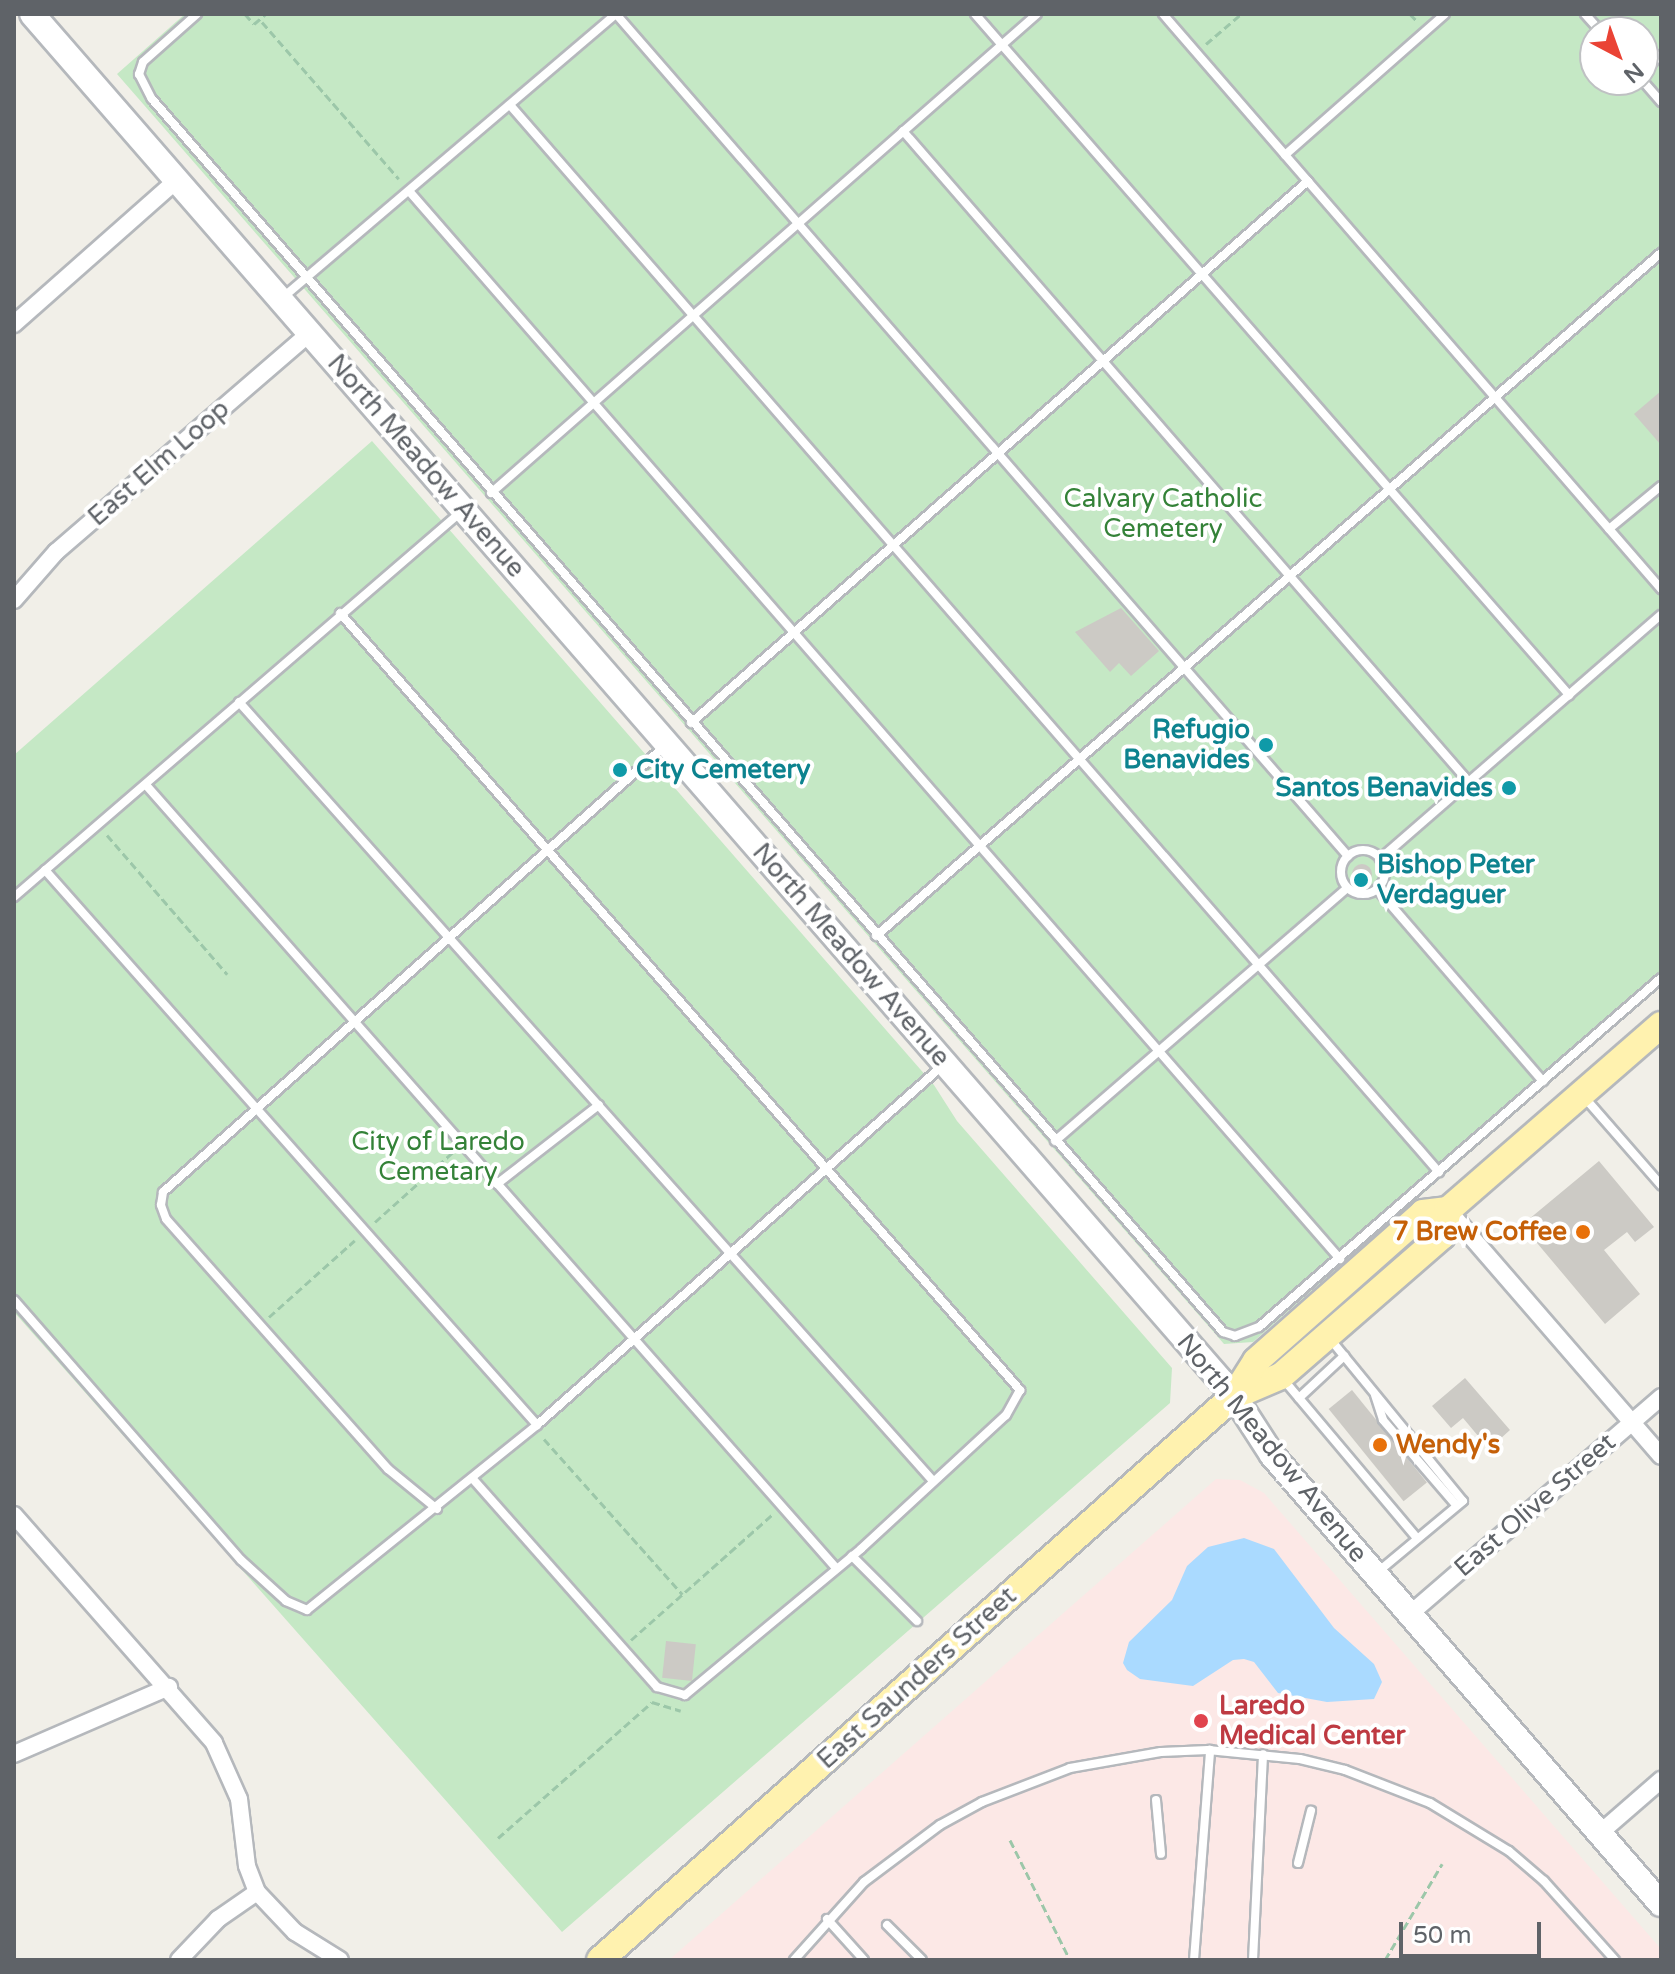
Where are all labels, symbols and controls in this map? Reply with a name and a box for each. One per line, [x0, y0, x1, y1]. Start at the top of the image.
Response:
north arrow [1579, 16, 1659, 96]
text: N [1618, 57, 1649, 88]
street label: North Meadow Avenue [321, 348, 531, 584]
street label: East Elm Loop [82, 393, 236, 533]
park label: Calvary Catholic Cemetery [1064, 483, 1262, 544]
place label: Refugio Benavides [1123, 714, 1250, 776]
marker: Refugio Benavides [1257, 736, 1275, 754]
place label: City Cemetery [636, 754, 810, 786]
marker: City Cemetery [611, 761, 629, 779]
place label: Santos Benavides [1275, 772, 1493, 804]
marker: Santos Benavides [1500, 779, 1518, 797]
street label: North Meadow Avenue [746, 837, 956, 1073]
place label: Bishop Peter Verdaguer [1377, 849, 1535, 910]
marker: Bishop Peter Verdaguer [1352, 871, 1370, 889]
park label: City of Laredo Cemetary [351, 1126, 525, 1188]
place label: 7 Brew Coffee [1392, 1216, 1567, 1248]
marker: 7 Brew Coffee [1574, 1223, 1592, 1241]
street label: North Meadow Avenue [1170, 1327, 1374, 1569]
street label: East Olive Street [1448, 1427, 1622, 1583]
place label: Wendy's [1396, 1429, 1500, 1461]
marker: Wendy's [1371, 1436, 1389, 1454]
street label: East Saunders Street [811, 1580, 1023, 1776]
place label: Laredo Medical Center [1219, 1690, 1405, 1752]
marker: Laredo Medical Center [1190, 1710, 1212, 1732]
scale bar [1403, 1906, 1545, 1956]
text: 50 m [1413, 1921, 1471, 1950]

